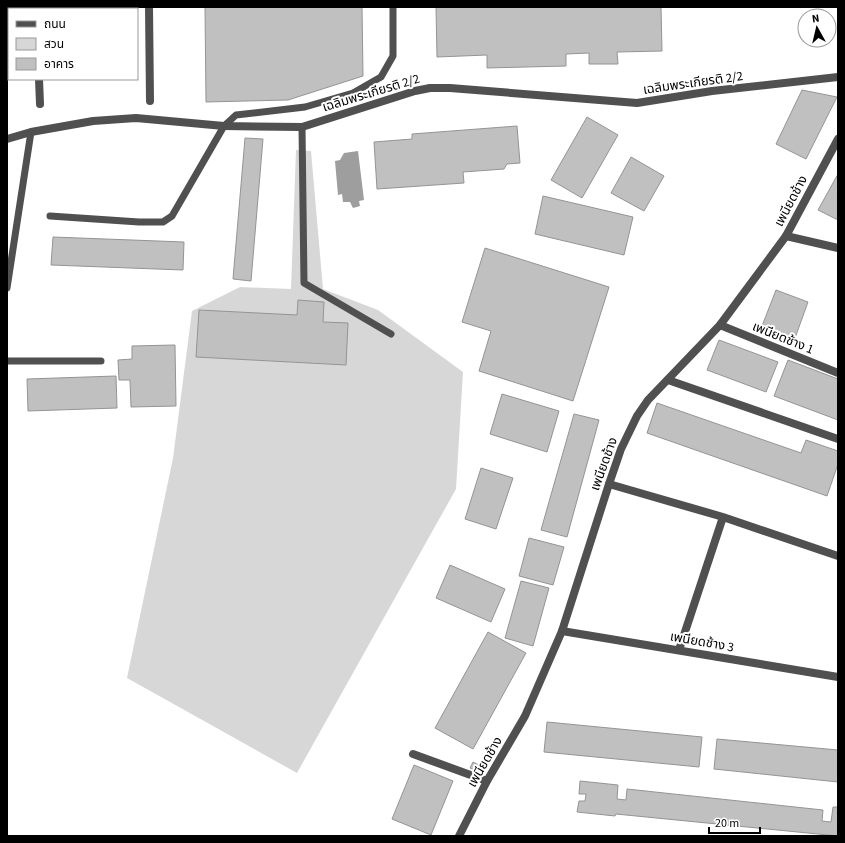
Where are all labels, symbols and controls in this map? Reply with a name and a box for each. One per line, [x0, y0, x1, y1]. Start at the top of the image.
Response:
legend [8, 8, 138, 80]
north arrow [797, 8, 837, 48]
text: N [811, 11, 820, 27]
text: ถนน [44, 16, 66, 33]
text: สวน [44, 36, 64, 53]
text: อาคาร [44, 56, 74, 73]
street label: เฉลิมพระเกียรติ 2/2 [642, 67, 744, 99]
street label: เฉลิมพระเกียรติ 2/2 [320, 70, 422, 116]
street label: เพนียดช้าง [770, 172, 812, 230]
street label: เพนียดช้าง 1 [750, 318, 816, 358]
street label: เพนียดช้าง [586, 435, 622, 493]
street label: เพนียดช้าง 3 [669, 628, 735, 656]
street label: เพนียดช้าง [463, 733, 507, 791]
scale bar [709, 809, 760, 835]
text: 20 m [715, 815, 739, 832]

